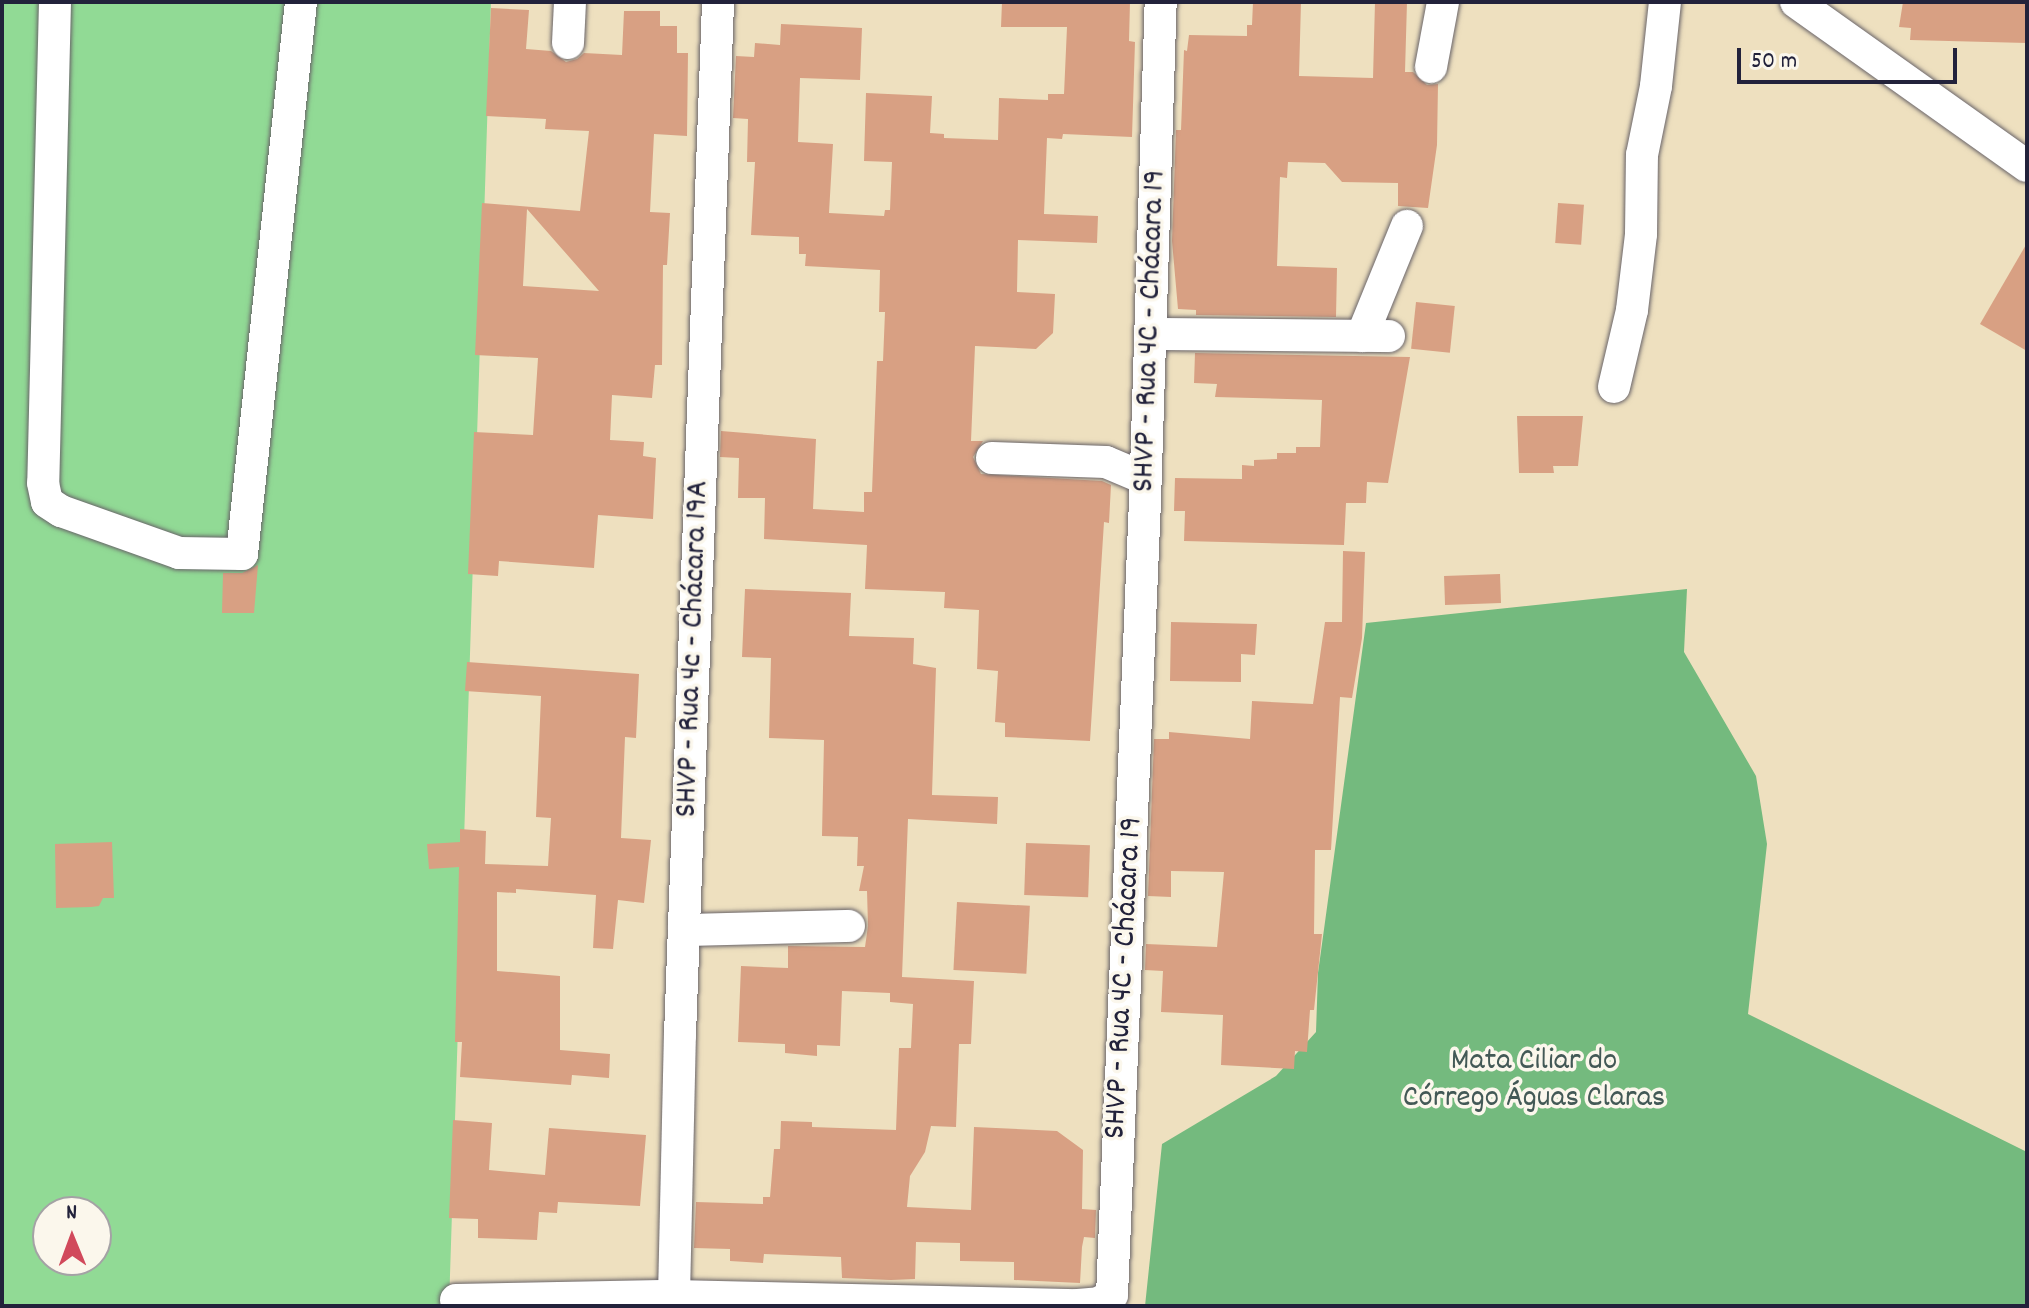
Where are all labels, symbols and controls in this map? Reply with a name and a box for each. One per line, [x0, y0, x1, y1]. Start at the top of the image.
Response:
scale bar [1741, 32, 1961, 82]
text: 50 m [1751, 45, 1797, 79]
street label: SHVP - Rua 4C - Chácara 19 [1126, 169, 1176, 493]
street label: SHVP - Rua 4c - Chácara 19A [669, 480, 719, 818]
street label: SHVP - Rua 4C - Chácara 19 [1097, 816, 1153, 1140]
park label: Mata Ciliar do Córrego Águas Claras [1403, 1044, 1665, 1119]
north arrow [32, 1196, 112, 1276]
text: N [66, 1198, 77, 1229]

